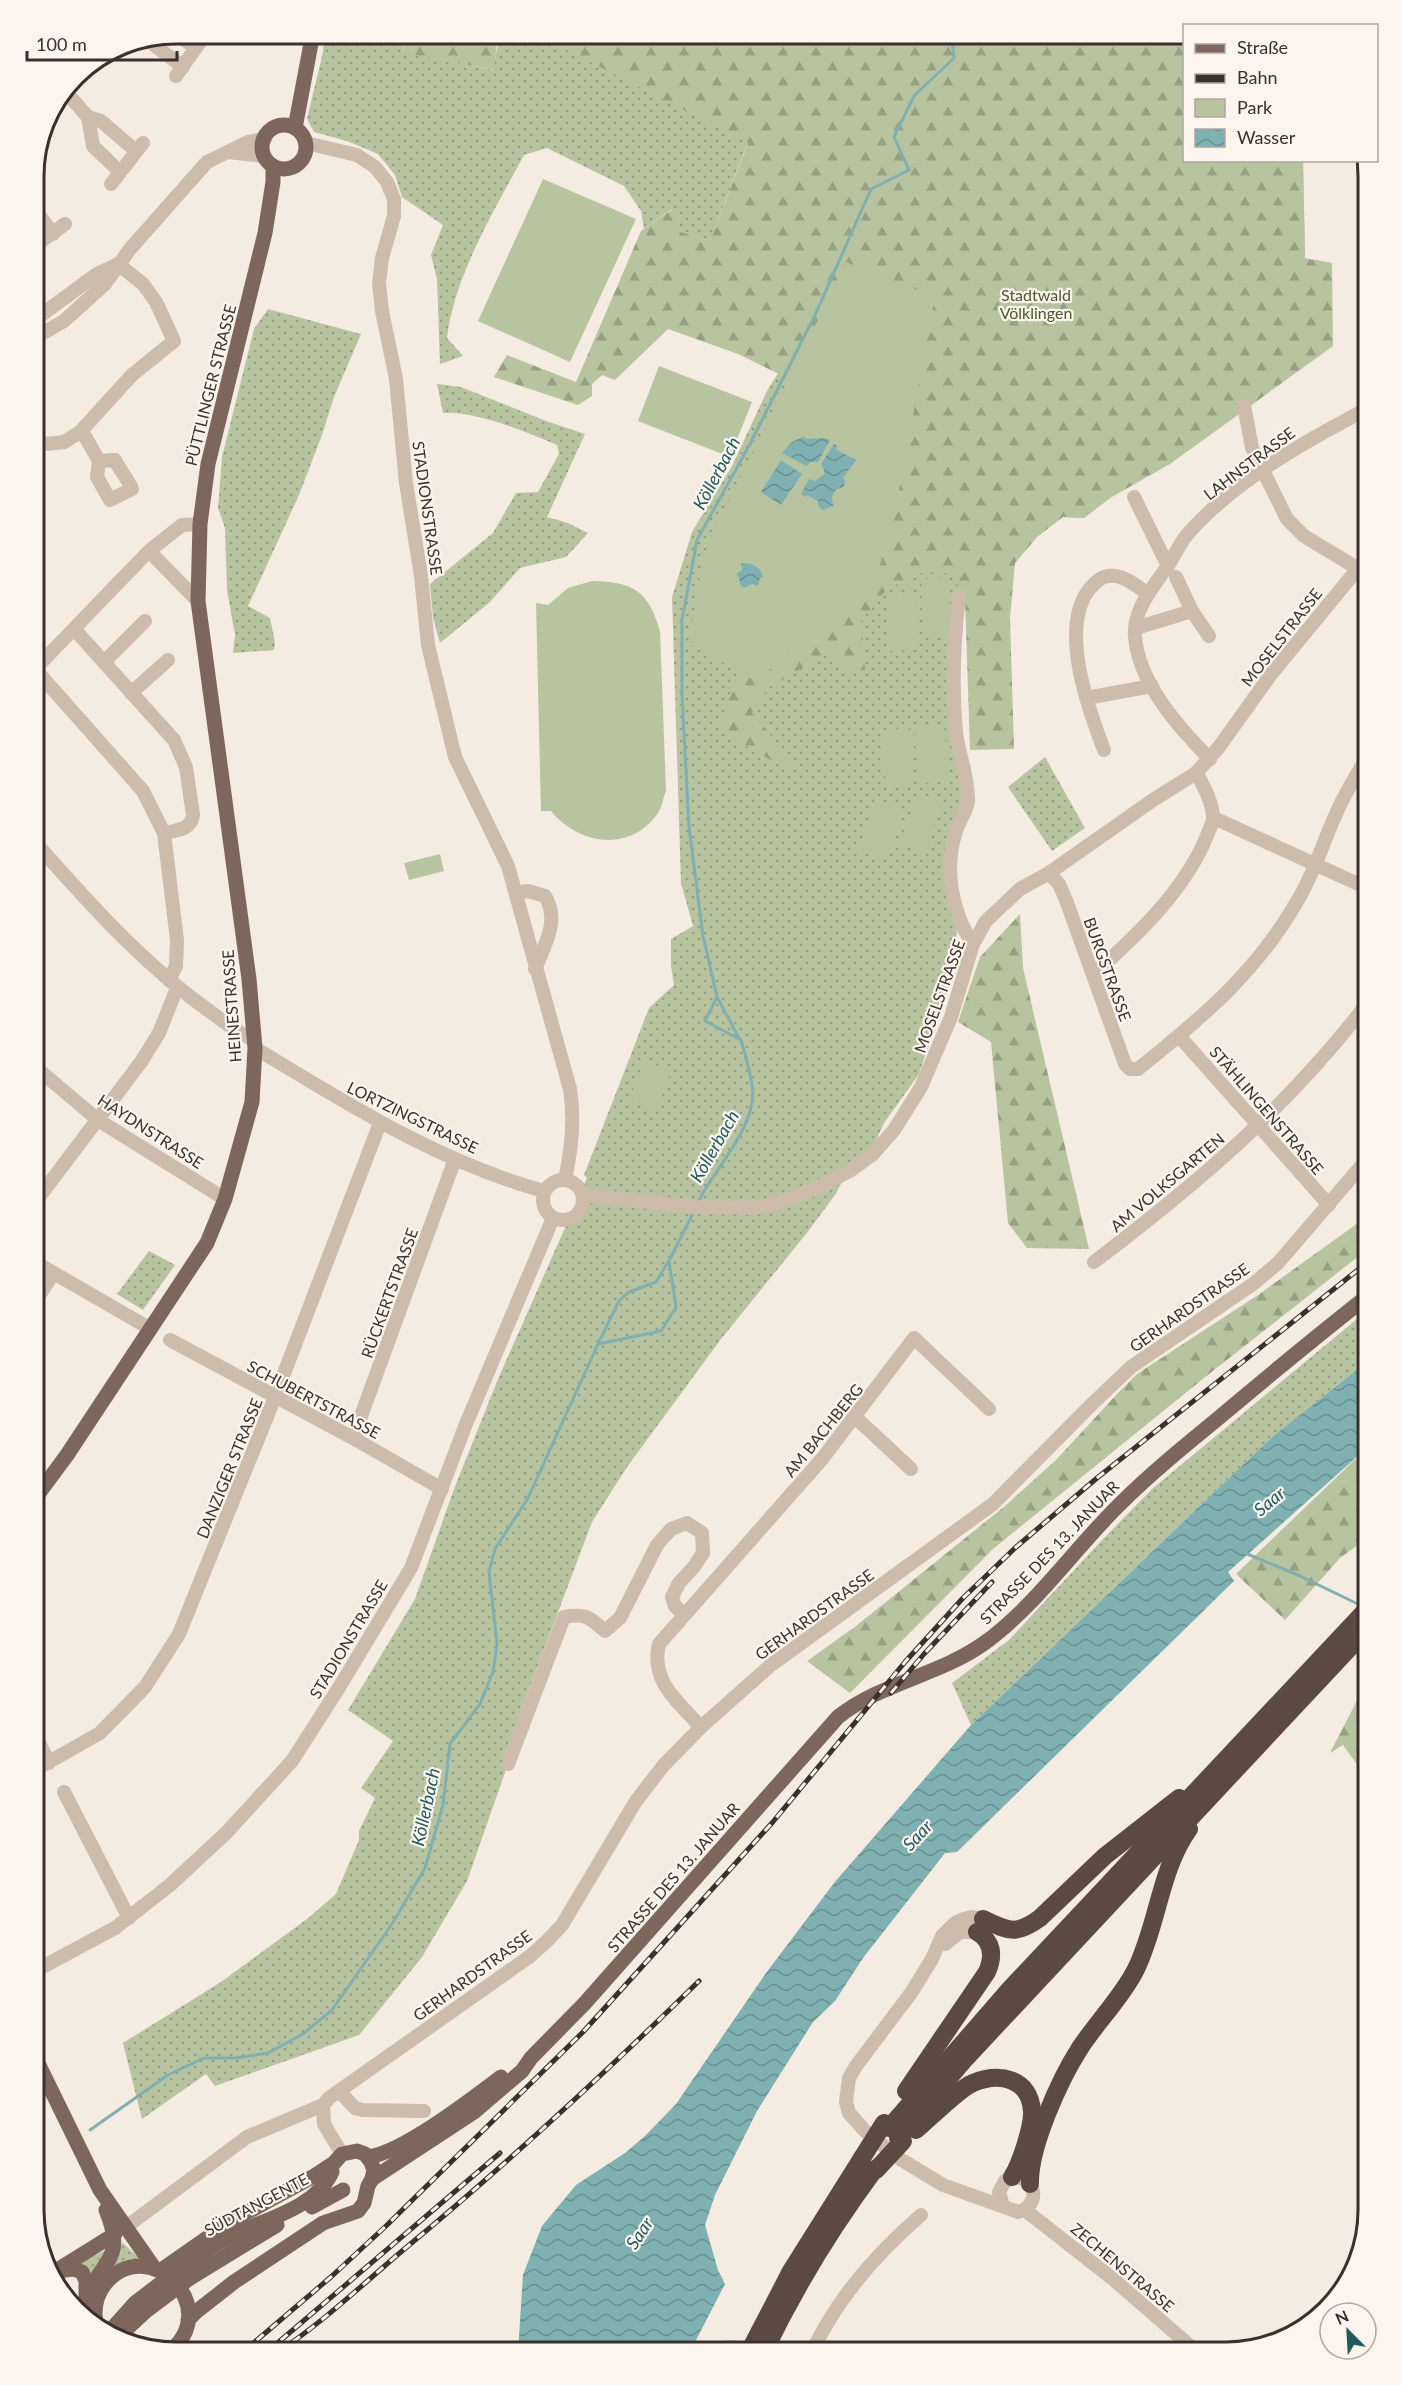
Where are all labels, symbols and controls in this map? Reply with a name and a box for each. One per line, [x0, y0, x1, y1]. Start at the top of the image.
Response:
scale bar [27, 24, 177, 62]
legend [1183, 24, 1378, 162]
text: 100 m [36, 33, 87, 55]
text: Straße [1237, 36, 1288, 58]
text: Bahn [1237, 66, 1278, 88]
text: Park [1237, 96, 1273, 118]
text: Wasser [1237, 126, 1296, 148]
park label: Stadtwald Völklingen [1000, 285, 1072, 322]
street label: PÜTTLINGER STRASSE [181, 302, 239, 468]
street label: LAHNSTRASSE [1200, 423, 1298, 503]
water label: Köllerbach [688, 433, 744, 513]
street label: STADIONSTRASSE [409, 440, 447, 576]
street label: MOSELSTRASSE [1237, 584, 1325, 690]
street label: BURGSTRASSE [1080, 914, 1136, 1024]
street label: MOSELSTRASSE [910, 937, 968, 1055]
street label: HEINESTRASSE [218, 949, 244, 1063]
street label: STÄHLINGENSTRASSE [1206, 1042, 1328, 1178]
street label: LORTZINGSTRASSE [344, 1077, 482, 1157]
street label: HAYDNSTRASSE [95, 1090, 207, 1172]
water label: Köllerbach [685, 1106, 743, 1186]
street label: AM VOLKSGARTEN [1106, 1129, 1228, 1235]
street label: RÜCKERTSTRASSE [357, 1225, 421, 1361]
street label: GERHARDSTRASSE [1125, 1259, 1253, 1355]
street label: SCHUBERTSTRASSE [244, 1356, 384, 1442]
street label: AM BACHBERG [780, 1379, 866, 1481]
street label: DANZIGER STRASSE [192, 1395, 266, 1541]
street label: STRASSE DES 13. JANUAR [976, 1476, 1122, 1628]
water label: Saar [1249, 1481, 1290, 1520]
street label: GERHARDSTRASSE [751, 1565, 877, 1663]
street label: STADIONSTRASSE [305, 1576, 391, 1702]
water label: Köllerbach [406, 1766, 444, 1848]
street label: STRASSE DES 13. JANUAR [603, 1798, 743, 1956]
water label: Saar [897, 1815, 937, 1855]
street label: GERHARDSTRASSE [409, 1926, 535, 2024]
street label: SÜDTANGENTE [201, 2169, 311, 2239]
water label: Saar [620, 2212, 658, 2253]
street label: ZECHENSTRASSE [1068, 2218, 1178, 2316]
north arrow [1318, 2301, 1378, 2361]
text: N [1332, 2306, 1351, 2328]

